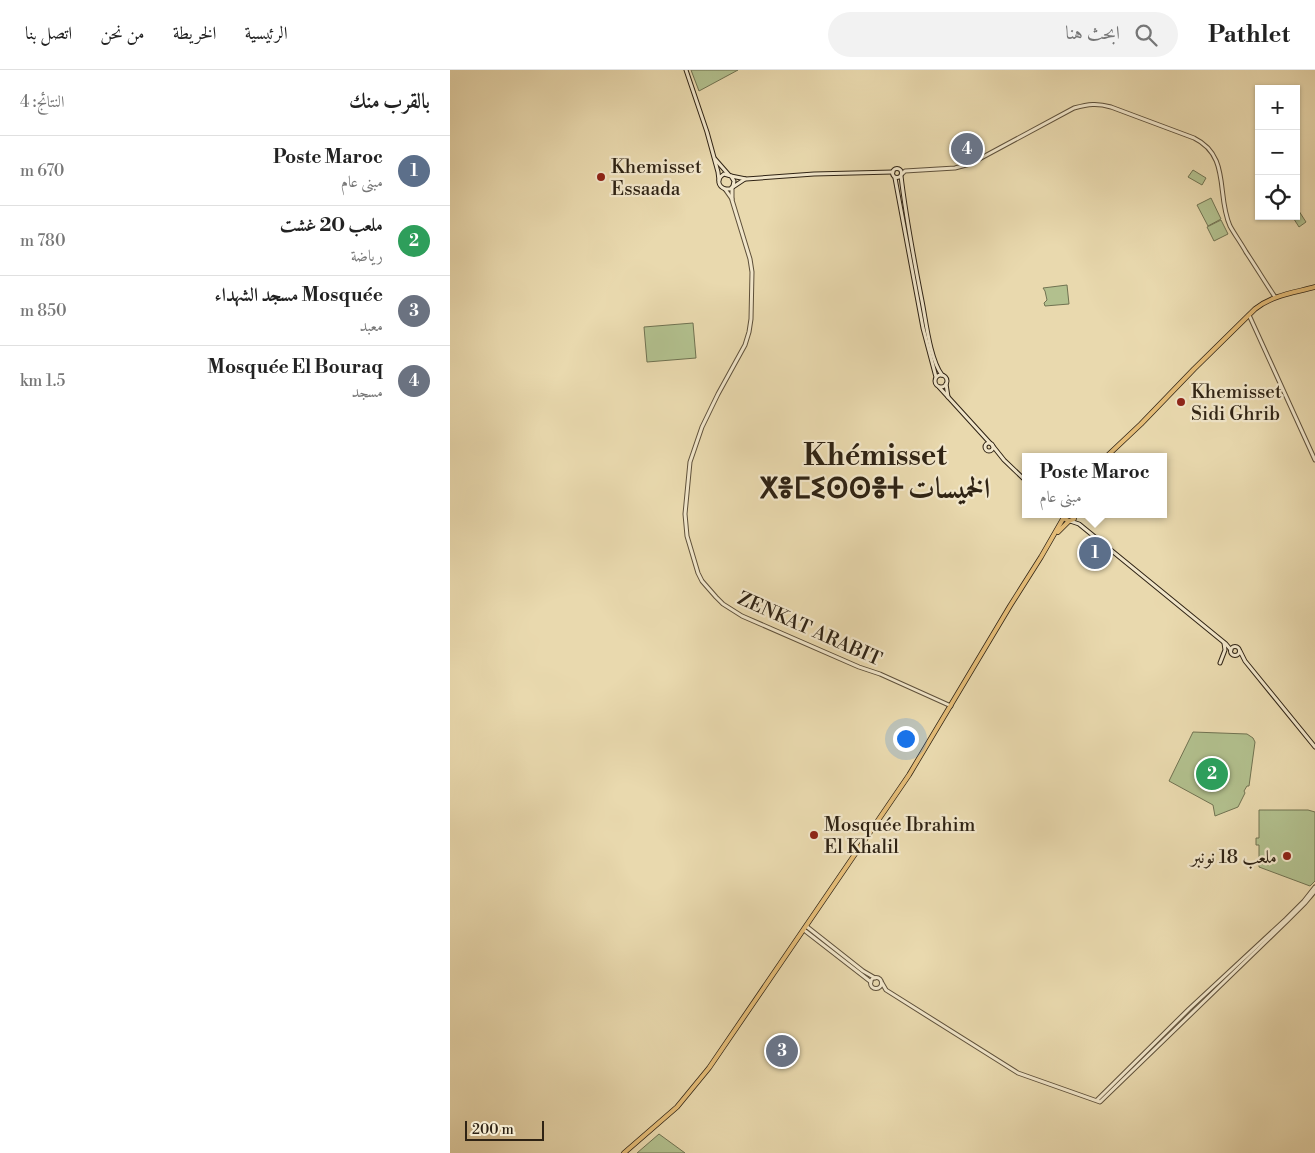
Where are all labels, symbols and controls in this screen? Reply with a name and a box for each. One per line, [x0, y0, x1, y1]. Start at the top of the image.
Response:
search box [828, 12, 1178, 57]
text: Pathlet [1208, 20, 1290, 50]
text: ابحث هنا [1065, 21, 1120, 45]
icon: search [1132, 21, 1160, 49]
text: اتصل بنا [25, 22, 72, 45]
text: من نحن [100, 22, 145, 45]
text: الخريطة [173, 22, 216, 45]
text: الرئيسية [244, 22, 288, 45]
map controls [1255, 85, 1300, 220]
button: + [1255, 85, 1300, 130]
text: بالقرب منك [349, 89, 430, 115]
text: النتائج: 4 [20, 92, 65, 112]
pin: 4 [951, 130, 983, 168]
button: − [1255, 130, 1300, 175]
text: Poste Maroc [273, 145, 383, 169]
place label: Khemisset Essaada [611, 155, 702, 201]
text: 670 m [20, 161, 64, 181]
text: 1 [410, 161, 418, 181]
marker: Khemisset Essaada [595, 171, 607, 183]
text: مبنى عام [341, 172, 383, 192]
button: locate [1255, 175, 1300, 220]
text: ملعب 20 غشت [280, 213, 383, 237]
text: 780 m [20, 231, 66, 251]
text: 2 [409, 231, 419, 251]
text: رياضة [351, 246, 383, 266]
text: Mosquée مسجد الشهداء [214, 283, 383, 307]
text: 850 m [20, 301, 67, 321]
text: 3 [409, 301, 419, 321]
text: معبد [359, 316, 383, 336]
text: Mosquée El Bouraq [207, 355, 383, 379]
text: 1.5 km [20, 371, 65, 391]
text: 4 [409, 371, 419, 391]
place label: Khemisset Sidi Ghrib [1191, 380, 1282, 426]
text: مسجد [352, 382, 383, 402]
marker: Khemisset Sidi Ghrib [1175, 396, 1187, 408]
district label: Khémisset ⵅⴻⵎⵉⵙⵙⴻⵜ الخميسات [760, 438, 990, 507]
popup [1022, 453, 1167, 518]
text: Poste Maroc [1039, 460, 1150, 484]
text: مبنى عام [1039, 487, 1082, 507]
pin: 1 [1079, 534, 1111, 572]
street label: ZENKAT ARABIT [734, 586, 885, 671]
your location [893, 726, 919, 752]
pin: 2 [1196, 755, 1228, 793]
place label: Mosquée Ibrahim El Khalil [824, 813, 976, 859]
marker: Mosquée Ibrahim El Khalil [808, 829, 820, 841]
place label: ملعب 18 نونبر [1189, 845, 1277, 869]
marker: ملعب 18 نونبر [1281, 850, 1293, 862]
pin: 3 [766, 1032, 798, 1070]
scale bar [465, 1118, 544, 1141]
text: 200 m [472, 1121, 514, 1139]

